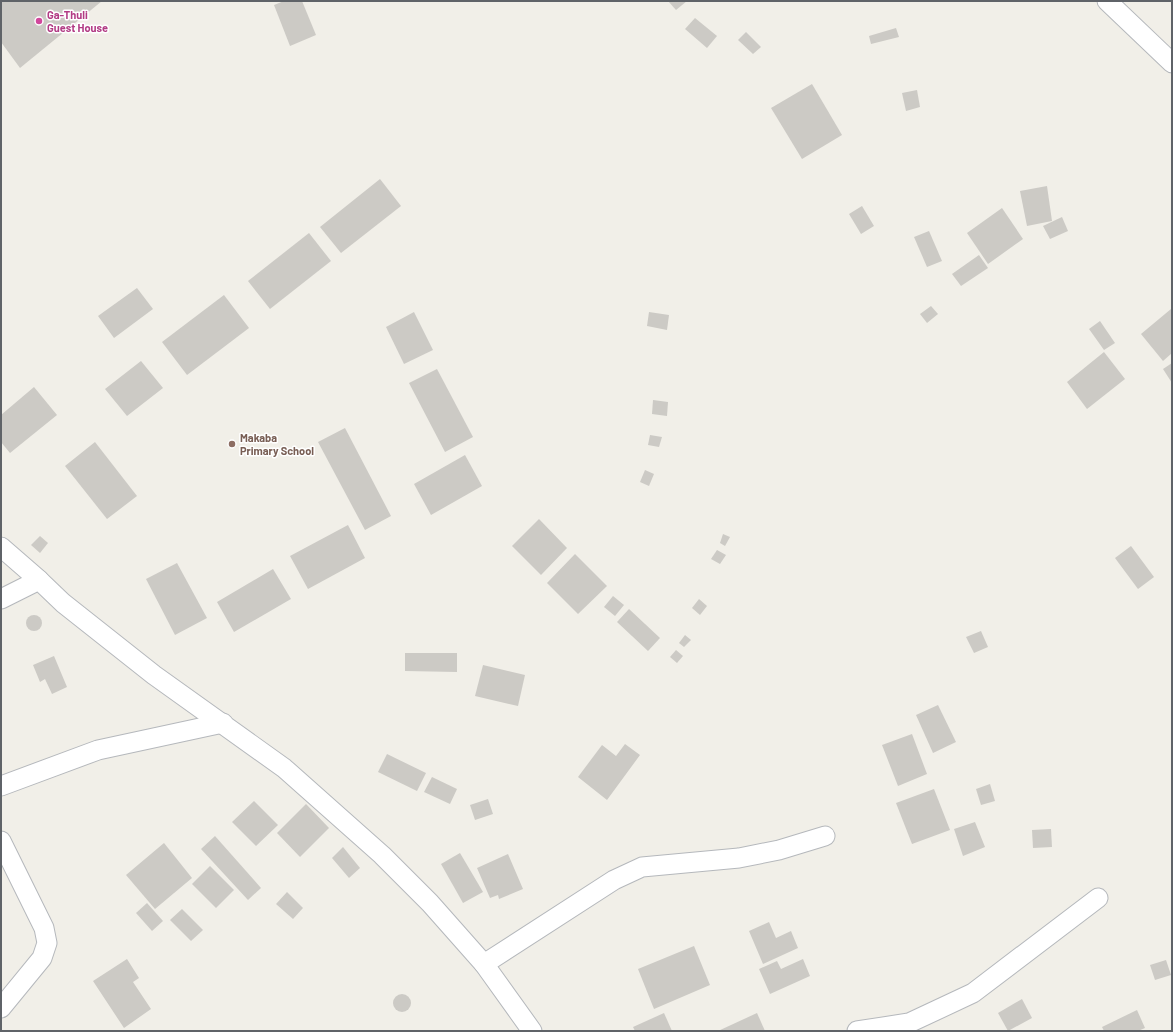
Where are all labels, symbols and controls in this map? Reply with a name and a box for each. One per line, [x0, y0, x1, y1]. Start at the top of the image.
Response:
place label: Ga-Thuli Guest House [47, 8, 108, 34]
marker: Ga-Thuli Guest House [34, 16, 44, 26]
place label: Makaba Primary School [240, 431, 314, 457]
marker: Makaba Primary School [227, 439, 237, 449]

